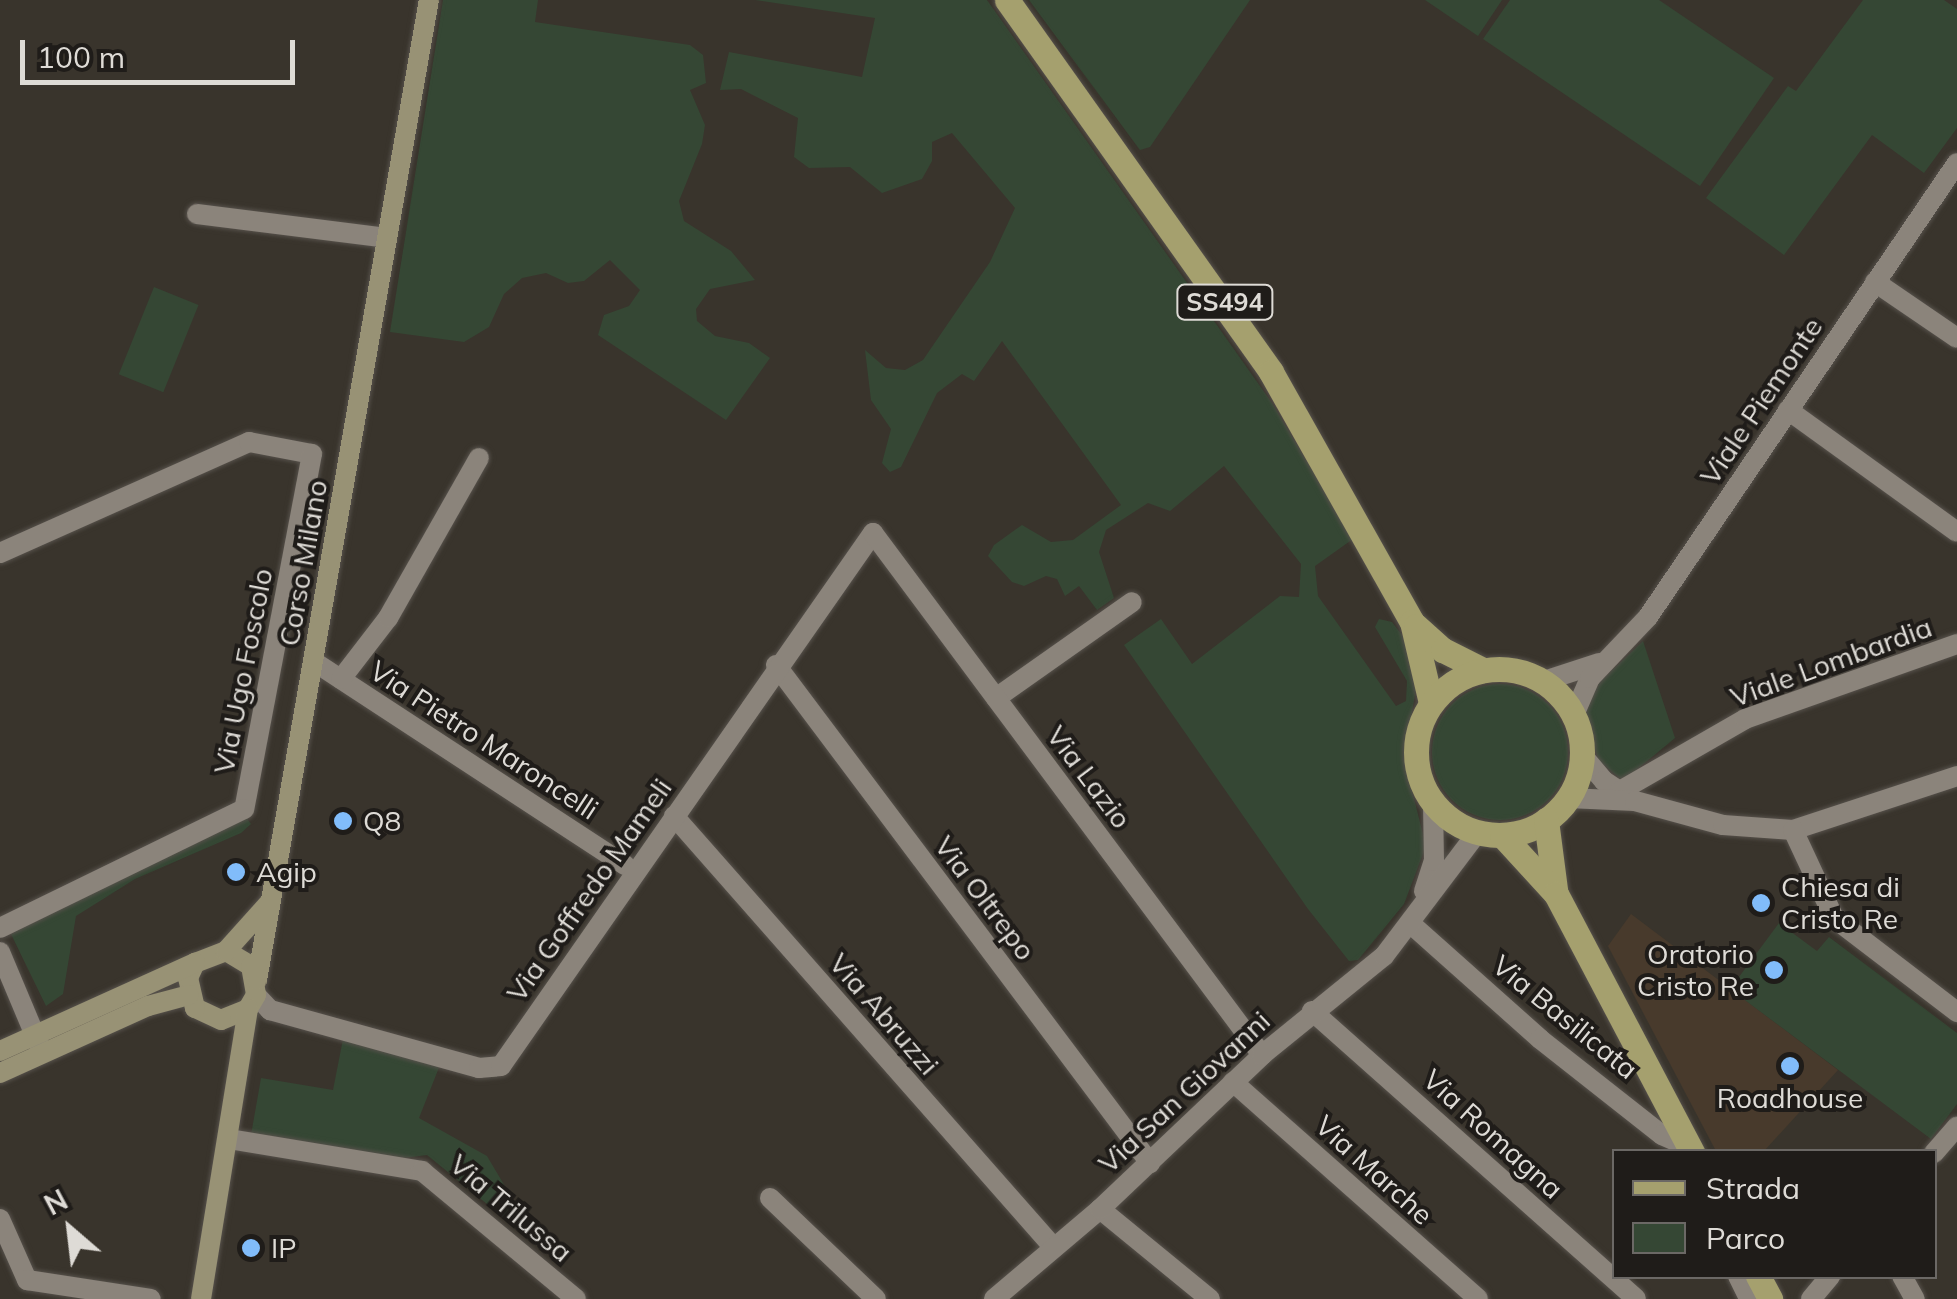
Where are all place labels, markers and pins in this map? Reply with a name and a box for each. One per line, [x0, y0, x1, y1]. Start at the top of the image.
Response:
place label: Q8 [363, 804, 401, 838]
marker: Q8 [332, 810, 354, 832]
place label: Agip [256, 855, 317, 889]
marker: Agip [225, 861, 247, 883]
place label: Chiesa di Cristo Re [1781, 870, 1900, 936]
marker: Chiesa di Cristo Re [1750, 892, 1772, 914]
place label: Oratorio Cristo Re [1637, 937, 1754, 1003]
marker: Oratorio Cristo Re [1763, 959, 1785, 981]
marker: Roadhouse [1779, 1055, 1801, 1077]
place label: Roadhouse [1717, 1081, 1863, 1115]
place label: IP [271, 1231, 296, 1265]
marker: IP [240, 1237, 262, 1259]

